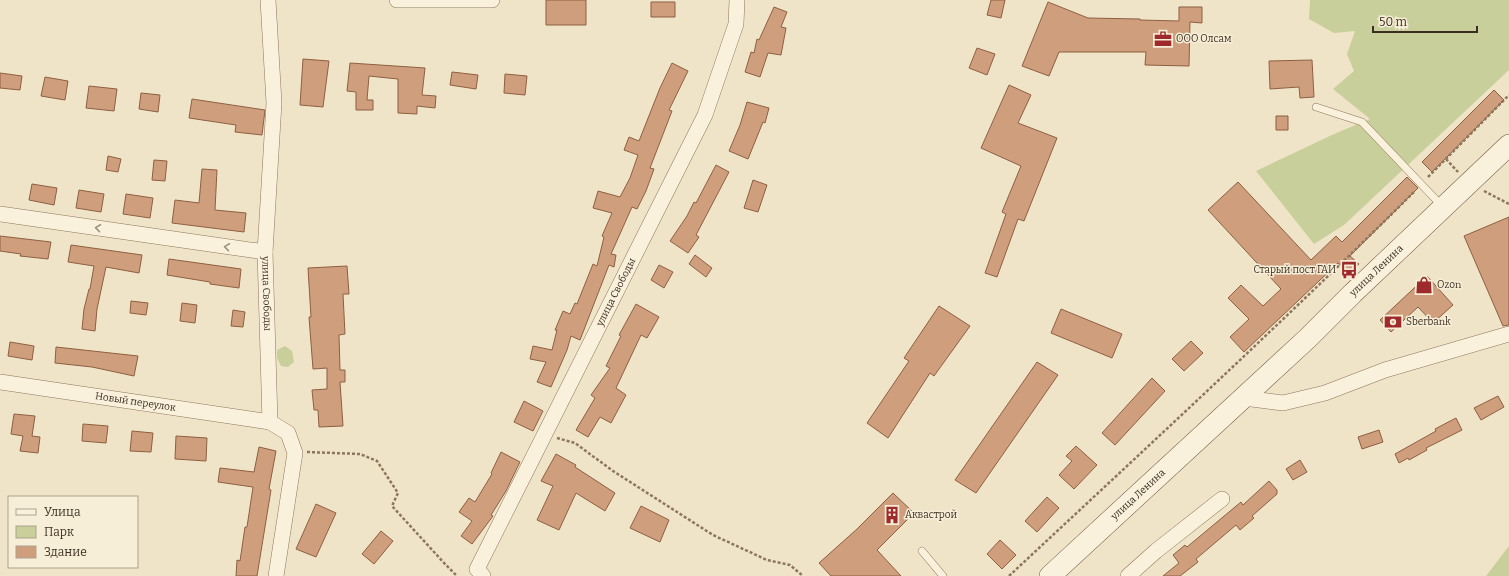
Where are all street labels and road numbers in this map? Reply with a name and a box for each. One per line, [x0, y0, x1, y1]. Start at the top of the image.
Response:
street label: улица Ленина [1346, 242, 1406, 300]
street label: улица Свободы [259, 255, 274, 331]
street label: улица Свободы [593, 256, 638, 329]
street label: Новый переулок [94, 390, 177, 414]
street label: улица Ленина [1108, 466, 1168, 523]

